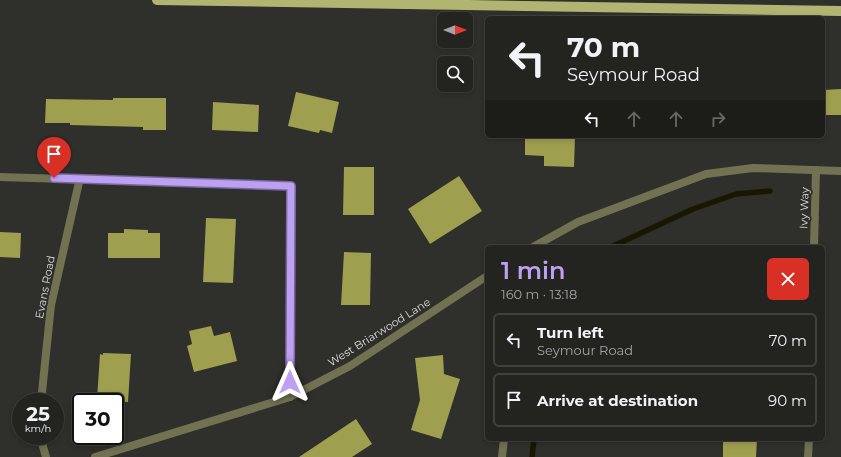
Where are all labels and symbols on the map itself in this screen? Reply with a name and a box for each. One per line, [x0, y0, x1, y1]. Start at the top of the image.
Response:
north arrow [437, 12, 473, 48]
pin [37, 137, 71, 178]
street label: Ivy Way [796, 187, 812, 229]
street label: Evans Road [32, 254, 58, 320]
street label: West Briarwood Lane [325, 295, 433, 369]
position arrow [269, 361, 311, 403]
speed limit sign: 30 [72, 393, 124, 445]

